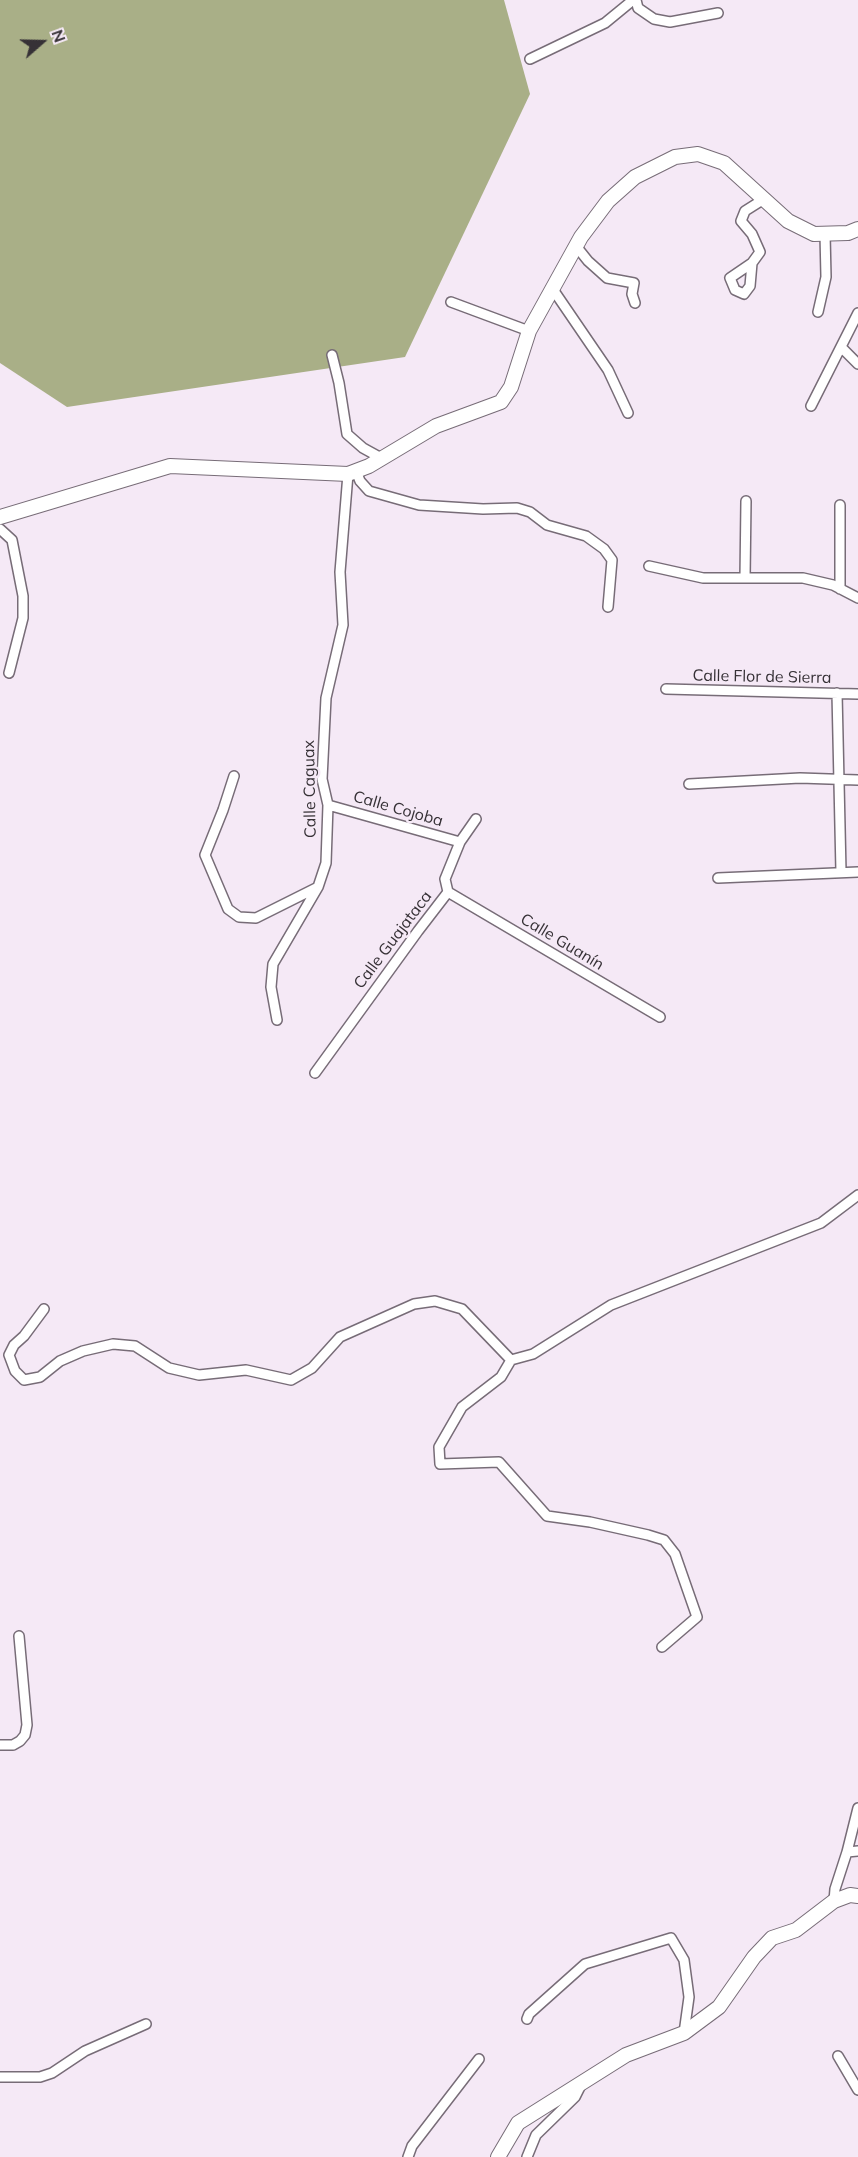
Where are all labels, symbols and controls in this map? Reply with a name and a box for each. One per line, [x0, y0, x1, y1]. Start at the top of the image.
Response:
north arrow [12, 12, 72, 72]
text: N [47, 27, 70, 45]
street label: Calle Flor de Sierra [692, 666, 832, 688]
street label: Calle Caguax [300, 740, 320, 838]
street label: Calle Cojoba [351, 787, 445, 831]
street label: Calle Guajataca [350, 887, 436, 993]
street label: Calle Guanín [517, 910, 607, 974]

